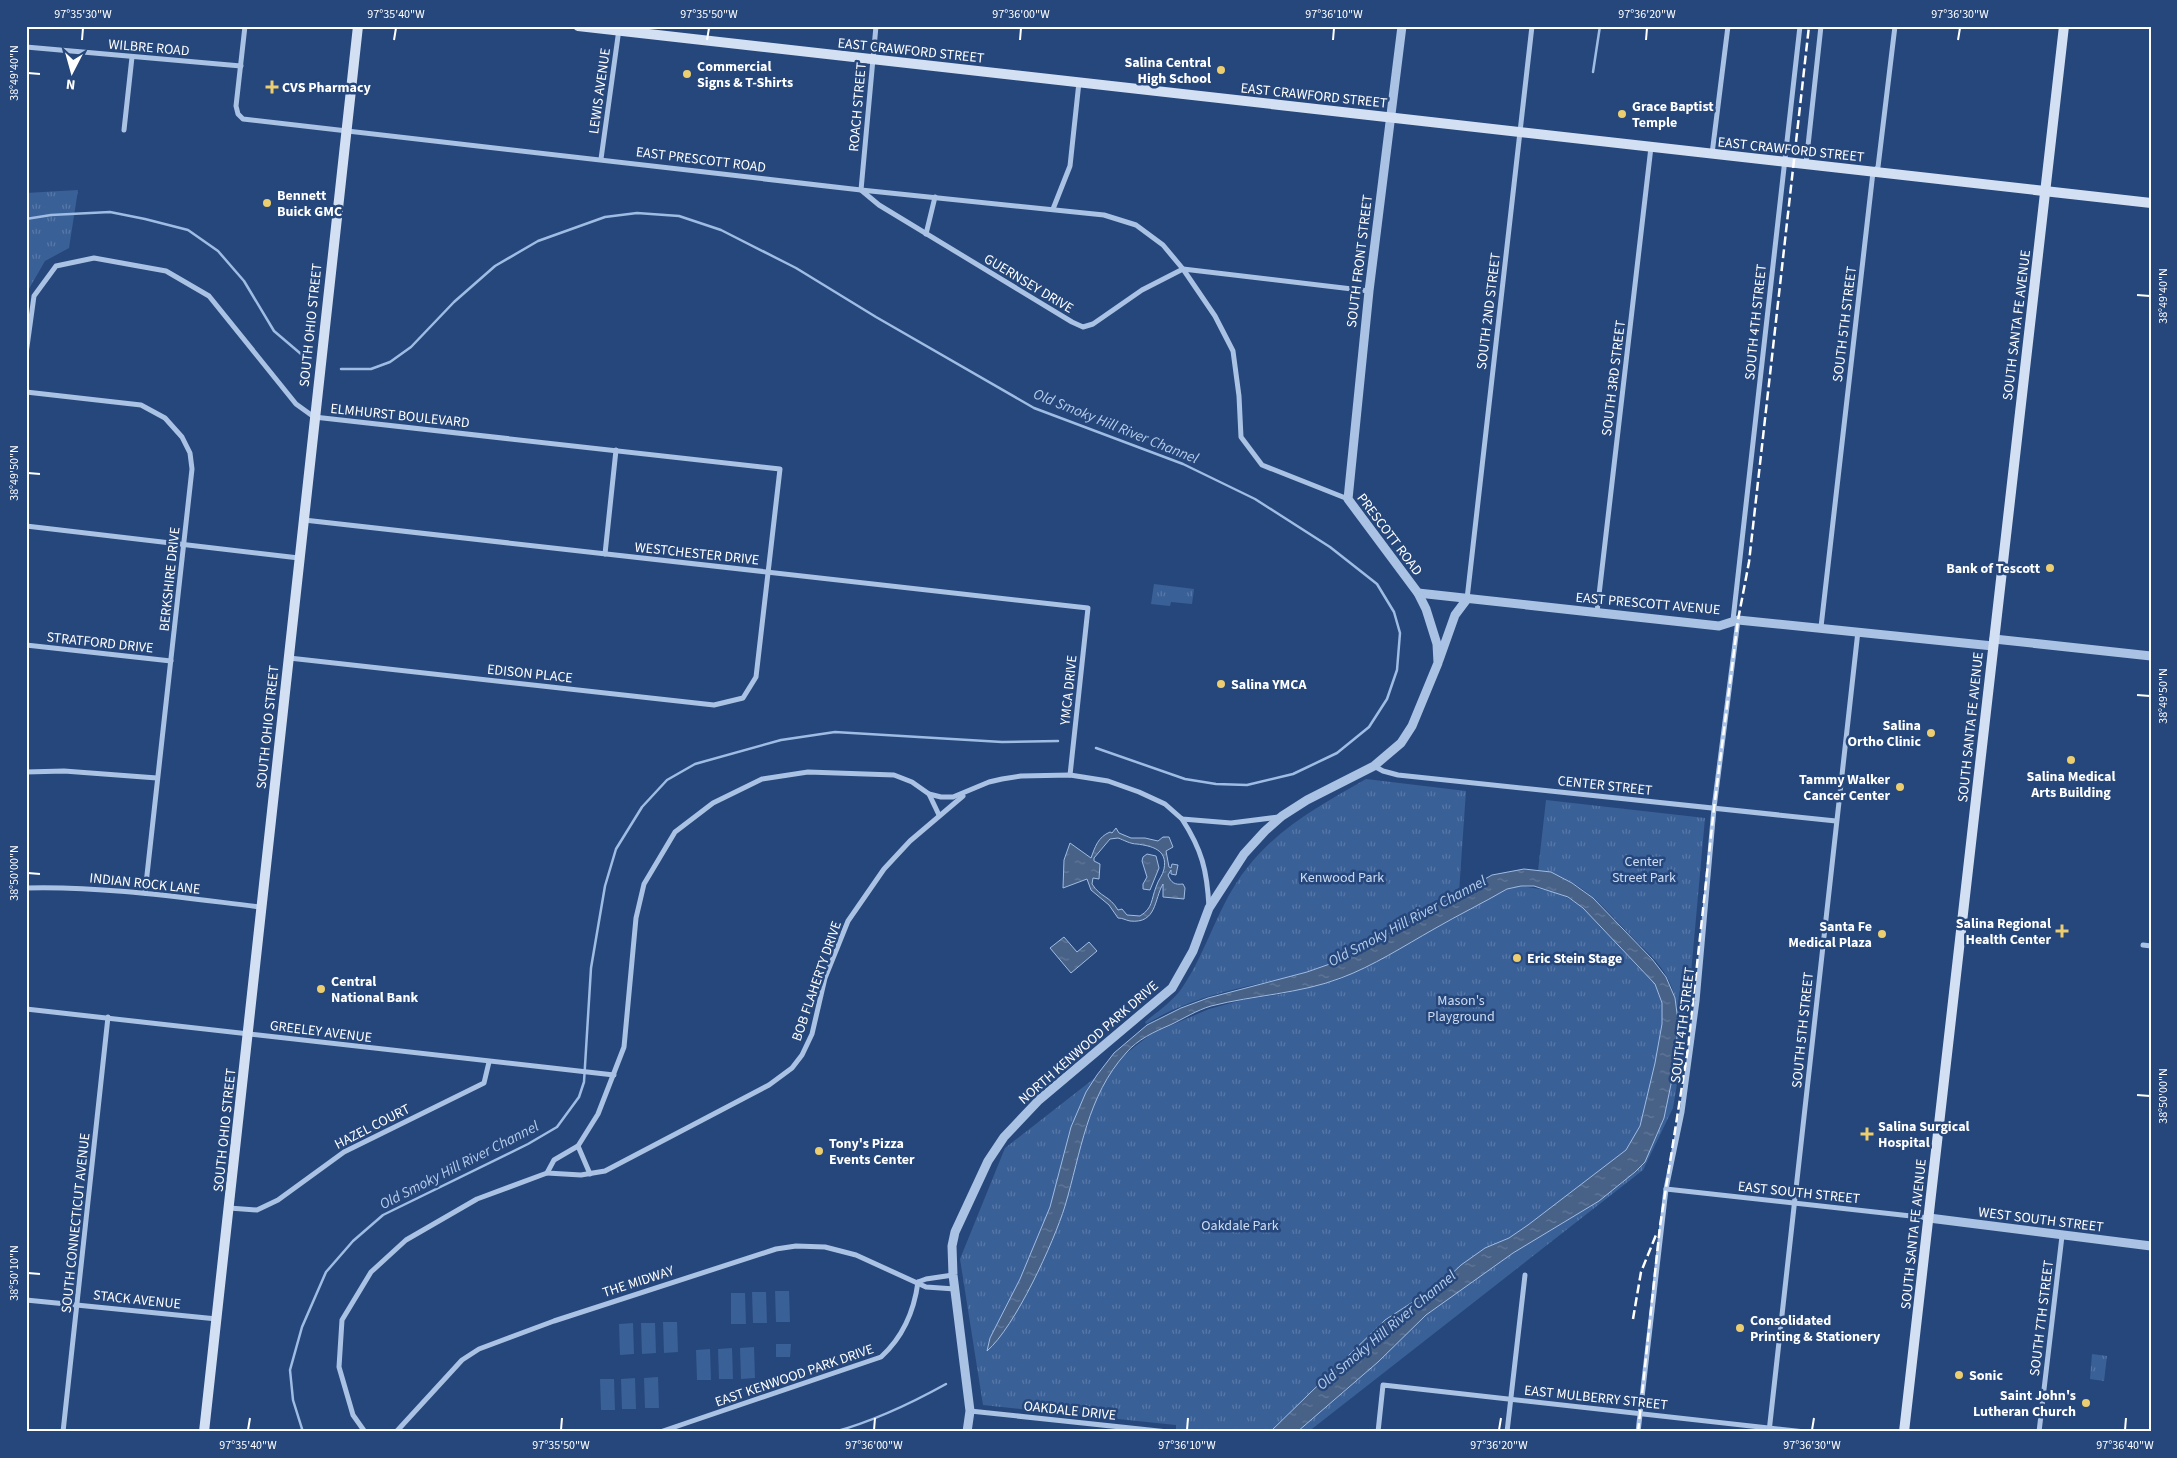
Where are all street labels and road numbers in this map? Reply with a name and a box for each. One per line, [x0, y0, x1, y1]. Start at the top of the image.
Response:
street label: EAST CRAWFORD STREET [837, 33, 986, 69]
street label: WILBRE ROAD [108, 34, 190, 61]
street label: LEWIS AVENUE [584, 47, 616, 135]
street label: ROACH STREET [844, 61, 872, 153]
street label: EAST CRAWFORD STREET [1240, 78, 1389, 114]
street label: EAST CRAWFORD STREET [1717, 132, 1866, 168]
street label: EAST PRESCOTT ROAD [635, 142, 767, 178]
street label: SOUTH FRONT STREET [1342, 193, 1378, 329]
street label: GUERNSEY DRIVE [980, 249, 1077, 318]
street label: SOUTH SANTA FE AVENUE [1998, 249, 2036, 401]
street label: SOUTH 2ND STREET [1472, 251, 1506, 371]
street label: SOUTH OHIO STREET [295, 262, 327, 388]
street label: SOUTH 4TH STREET [1740, 263, 1772, 381]
street label: SOUTH 5TH STREET [1828, 265, 1862, 383]
street label: SOUTH 3RD STREET [1597, 319, 1631, 437]
street label: ELMHURST BOULEVARD [329, 399, 470, 433]
street label: PRESCOTT ROAD [1352, 489, 1427, 580]
street label: BERKSHIRE DRIVE [155, 526, 185, 632]
street label: WESTCHESTER DRIVE [634, 538, 760, 570]
street label: EAST PRESCOTT AVENUE [1575, 588, 1721, 620]
street label: STRATFORD DRIVE [46, 627, 154, 659]
street label: SOUTH SANTA FE AVENUE [1953, 651, 1989, 803]
street label: YMCA DRIVE [1055, 654, 1083, 727]
street label: EDISON PLACE [486, 660, 574, 688]
street label: SOUTH OHIO STREET [252, 664, 284, 790]
street label: CENTER STREET [1557, 771, 1654, 801]
street label: INDIAN ROCK LANE [88, 868, 201, 900]
street label: BOB FLAHERTY DRIVE [787, 919, 847, 1044]
street label: SOUTH 4TH STREET [1666, 966, 1700, 1084]
street label: SOUTH 5TH STREET [1787, 971, 1819, 1089]
street label: NORTH KENWOOD PARK DRIVE [1014, 976, 1163, 1109]
street label: GREELEY AVENUE [269, 1016, 373, 1048]
street label: SOUTH OHIO STREET [209, 1067, 241, 1193]
street label: HAZEL COURT [331, 1099, 414, 1154]
street label: SOUTH CONNECTICUT AVENUE [57, 1132, 95, 1314]
street label: SOUTH SANTA FE AVENUE [1896, 1158, 1932, 1310]
street label: EAST SOUTH STREET [1737, 1177, 1861, 1209]
street label: WEST SOUTH STREET [1977, 1202, 2105, 1238]
street label: SOUTH 7TH STREET [2025, 1259, 2059, 1377]
street label: THE MIDWAY [600, 1261, 677, 1303]
street label: STACK AVENUE [92, 1285, 182, 1315]
street label: EAST KENWOOD PARK DRIVE [712, 1339, 876, 1413]
street label: EAST MULBERRY STREET [1523, 1381, 1669, 1416]
street label: OAKDALE DRIVE [1023, 1396, 1117, 1426]

